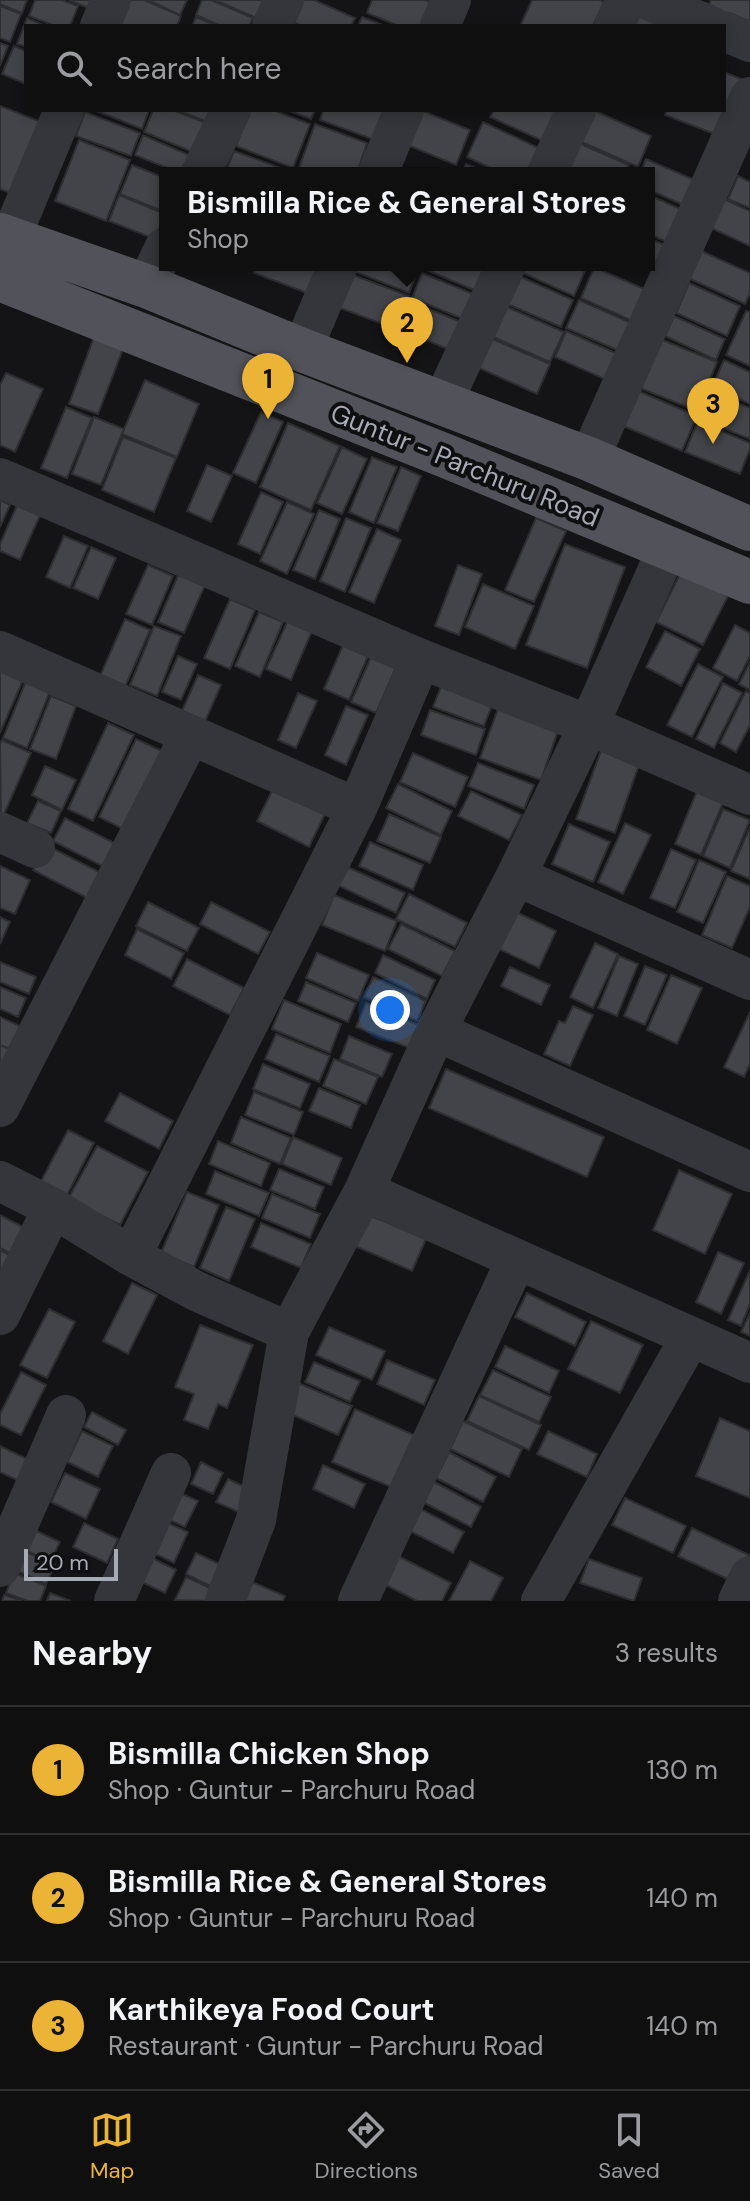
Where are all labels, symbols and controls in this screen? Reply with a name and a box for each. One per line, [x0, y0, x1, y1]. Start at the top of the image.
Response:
search box [24, 24, 726, 112]
icon: search [52, 46, 96, 90]
text: Search here [116, 49, 282, 88]
popup [159, 167, 655, 271]
text: Bismilla Rice & General Stores [187, 183, 627, 222]
text: Shop [187, 222, 249, 256]
pin: 2 [381, 297, 433, 363]
pin: 1 [242, 353, 294, 419]
pin: 3 [687, 378, 739, 444]
street label: Guntur - Parchuru Road [326, 396, 604, 534]
your location [370, 990, 410, 1030]
scale bar [24, 1545, 118, 1581]
text: 20 m [36, 1548, 89, 1577]
text: Nearby [32, 1631, 152, 1676]
text: 3 results [615, 1636, 718, 1670]
text: Bismilla Chicken Shop [108, 1734, 430, 1773]
text: 1 [53, 1753, 63, 1787]
text: 130 m [647, 1753, 718, 1787]
text: Shop · Guntur - Parchuru Road [108, 1773, 475, 1807]
text: Bismilla Rice & General Stores [108, 1862, 547, 1901]
text: 2 [50, 1881, 66, 1915]
text: 140 m [646, 1881, 718, 1915]
text: Shop · Guntur - Parchuru Road [108, 1901, 475, 1935]
text: Karthikeya Food Court [108, 1990, 434, 2029]
text: 3 [50, 2009, 66, 2043]
text: 140 m [646, 2009, 718, 2043]
text: Restaurant · Guntur - Parchuru Road [108, 2029, 544, 2063]
tab: Map [90, 2108, 134, 2185]
tab: Directions [315, 2108, 418, 2185]
tab: Saved [598, 2108, 660, 2185]

